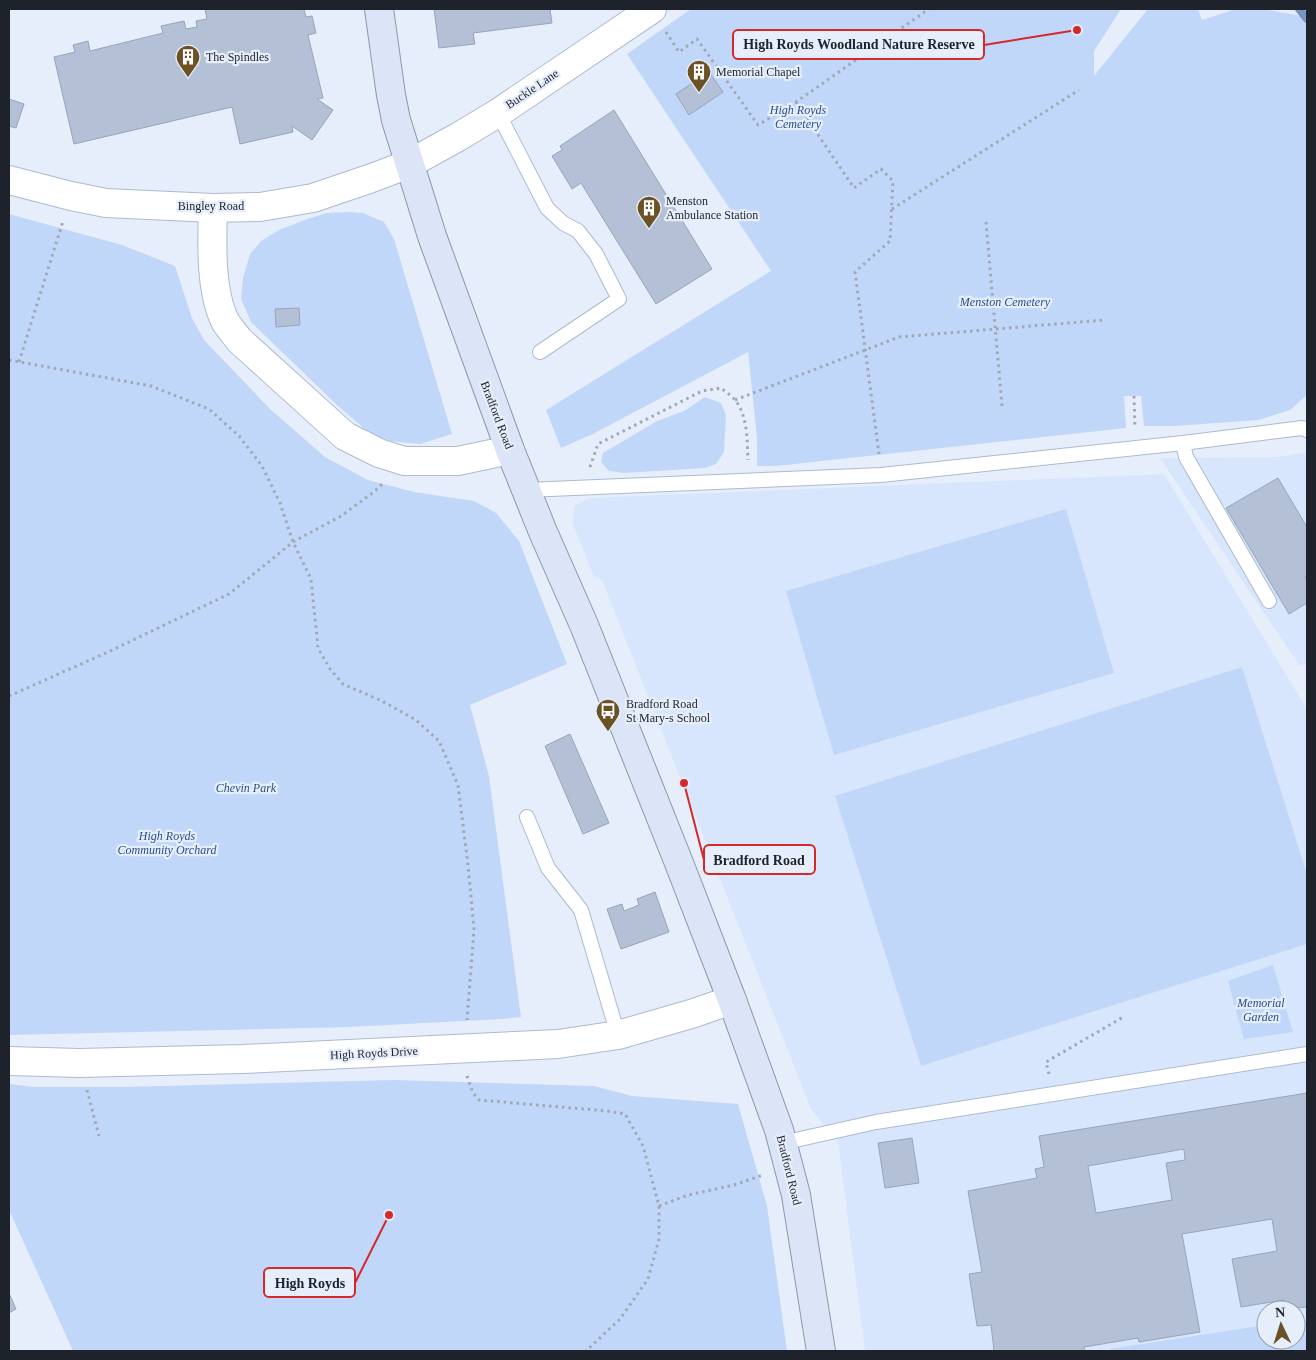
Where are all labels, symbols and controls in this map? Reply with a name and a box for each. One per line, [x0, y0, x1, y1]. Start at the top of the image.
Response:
callout: High Royds Woodland Nature Reserve [733, 30, 984, 59]
text: High Royds Woodland Nature Reserve [743, 37, 975, 52]
building icon: The Spindles [175, 44, 201, 78]
place label: The Spindles [206, 50, 269, 64]
building icon: Memorial Chapel [686, 59, 712, 93]
place label: Memorial Chapel [716, 65, 801, 79]
street label: Buckle Lane [503, 66, 561, 112]
park label: High Royds Cemetery [769, 103, 826, 131]
place label: Menston Ambulance Station [666, 194, 758, 222]
building icon: Menston Ambulance Station [636, 195, 662, 229]
street label: Bingley Road [178, 199, 244, 213]
park label: Menston Cemetery [959, 295, 1051, 309]
street label: Bradford Road [478, 379, 516, 451]
place label: Bradford Road St Mary-s School [626, 697, 711, 725]
bus stop icon: Bradford Road St Mary-s School [595, 698, 621, 732]
park label: Chevin Park [216, 781, 277, 795]
park label: High Royds Community Orchard [118, 829, 217, 857]
callout: Bradford Road [704, 845, 815, 874]
text: Bradford Road [713, 853, 805, 868]
park label: Memorial Garden [1236, 996, 1285, 1024]
street label: High Royds Drive [330, 1044, 418, 1062]
street label: Bradford Road [774, 1134, 804, 1206]
callout: High Royds [264, 1268, 355, 1297]
text: High Royds [275, 1276, 346, 1291]
north arrow [1256, 1300, 1306, 1350]
text: N [1275, 1305, 1286, 1320]

